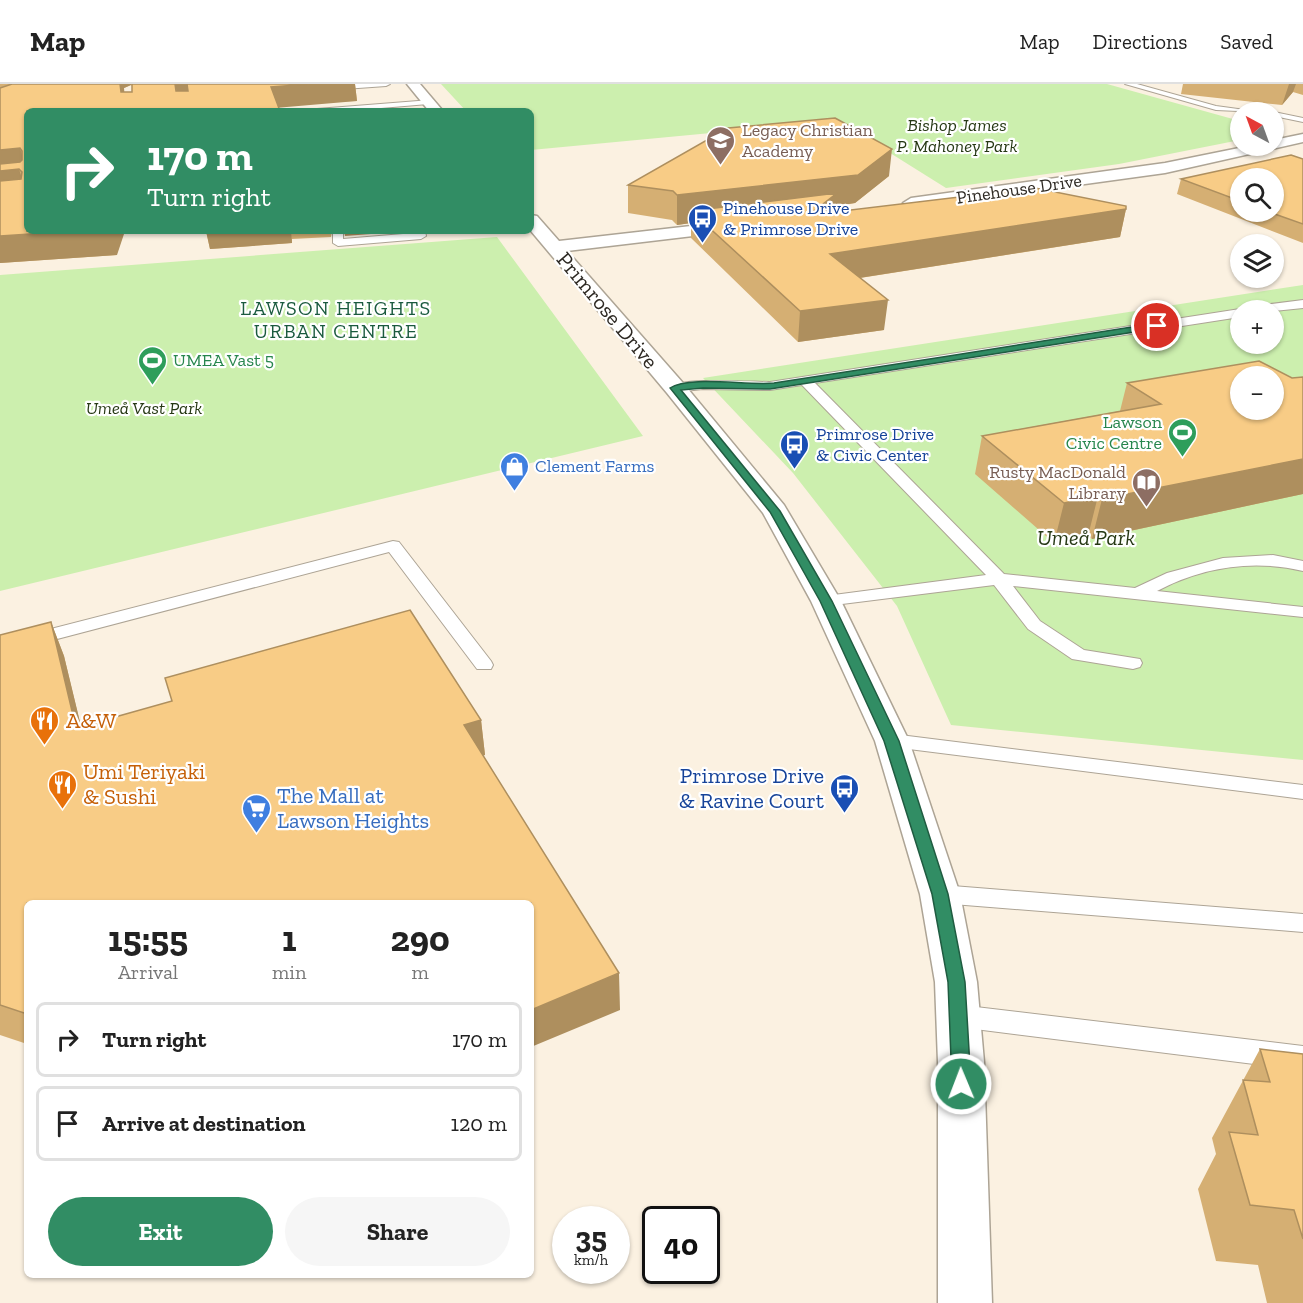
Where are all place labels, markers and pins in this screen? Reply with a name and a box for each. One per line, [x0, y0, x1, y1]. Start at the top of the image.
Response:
place label: Legacy Christian Academy [742, 119, 874, 162]
school or university icon: Legacy Christian Academy [705, 124, 737, 166]
place label: Pinehouse Drive & Primrose Drive [723, 197, 858, 240]
bus stop icon: Pinehouse Drive & Primrose Drive [686, 202, 718, 244]
pin [1131, 300, 1182, 351]
sports icon: UMEA Vast 5 [136, 344, 168, 386]
place label: UMEA Vast 5 [173, 349, 274, 371]
place label: Lawson Civic Centre [1066, 411, 1163, 454]
sports icon: Lawson Civic Centre [1167, 416, 1199, 458]
place label: Primrose Drive & Civic Center [816, 423, 934, 466]
bus stop icon: Primrose Drive & Civic Center [779, 428, 811, 470]
shop icon: Clement Farms [498, 450, 530, 492]
place label: Clement Farms [535, 455, 655, 477]
place label: Rusty MacDonald Library [989, 461, 1127, 504]
library icon: Rusty MacDonald Library [1131, 466, 1163, 508]
restaurant icon: A&W [29, 704, 61, 746]
place label: A&W [66, 707, 117, 734]
place label: Umi Teriyaki & Sushi [83, 758, 205, 810]
place label: Primrose Drive & Ravine Court [679, 762, 825, 814]
restaurant icon: Umi Teriyaki & Sushi [46, 768, 78, 810]
bus stop icon: Primrose Drive & Ravine Court [829, 772, 861, 814]
place label: The Mall at Lawson Heights [277, 782, 429, 834]
supermarket icon: The Mall at Lawson Heights [240, 792, 272, 834]

